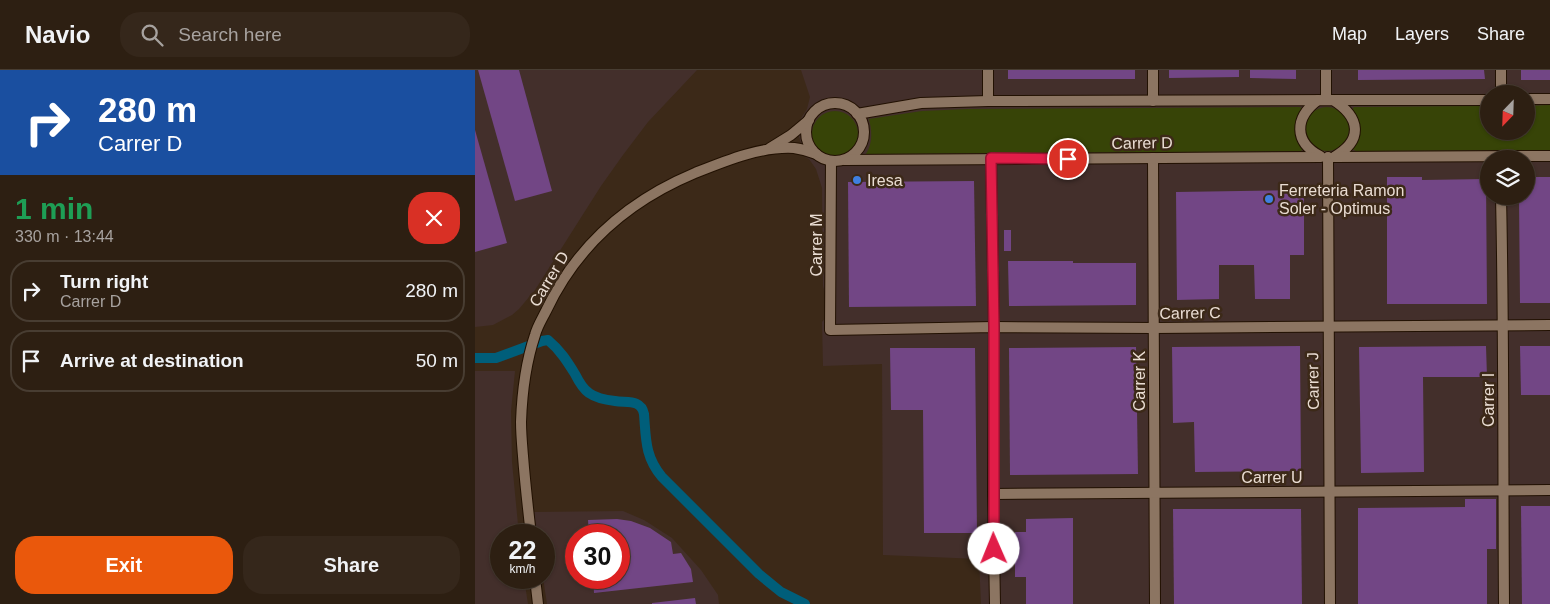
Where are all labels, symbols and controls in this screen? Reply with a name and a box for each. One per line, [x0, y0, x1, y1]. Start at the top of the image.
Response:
search box [120, 12, 470, 57]
text: Navio [25, 21, 90, 48]
icon: search [138, 21, 166, 49]
text: Search here [178, 24, 282, 45]
text: Map [1332, 24, 1367, 44]
text: Layers [1395, 24, 1449, 44]
text: Share [1477, 24, 1525, 44]
north arrow [1480, 85, 1535, 140]
map controls [1480, 85, 1535, 205]
icon: right [15, 90, 80, 155]
text: 280 m [98, 90, 197, 129]
text: Carrer D [98, 131, 182, 156]
street label: Carrer D [1111, 134, 1173, 152]
pin [1047, 138, 1089, 180]
icon: arrive [1054, 145, 1082, 173]
button: layers [1480, 150, 1535, 205]
place label: Iresa [867, 172, 903, 189]
marker: Iresa [851, 174, 863, 186]
place label: Ferreteria Ramon Soler - Optimus [1279, 182, 1404, 217]
text: 1 min [15, 192, 93, 225]
button: close [408, 192, 460, 244]
marker: Ferreteria Ramon Soler - Optimus [1263, 193, 1275, 205]
street label: Carrer M [808, 213, 825, 277]
text: 330 m · 13:44 [15, 228, 114, 245]
street label: Carrer D [526, 248, 572, 310]
text: Turn right [60, 271, 148, 292]
icon: right [17, 277, 45, 305]
text: 280 m [405, 280, 458, 301]
text: Carrer D [60, 293, 121, 310]
street label: Carrer C [1159, 304, 1221, 322]
icon: arrive [17, 347, 45, 375]
text: Arrive at destination [60, 350, 244, 371]
text: 50 m [416, 350, 458, 371]
street label: Carrer K [1131, 350, 1148, 411]
street label: Carrer J [1304, 352, 1322, 410]
street label: Carrer I [1480, 373, 1497, 427]
street label: Carrer U [1241, 469, 1303, 486]
position arrow [967, 522, 1019, 574]
speed limit sign: 30 [565, 524, 630, 589]
button: Exit [15, 536, 233, 594]
button: Share [243, 536, 460, 594]
text: 22 [509, 536, 536, 564]
text: km/h [509, 562, 536, 576]

